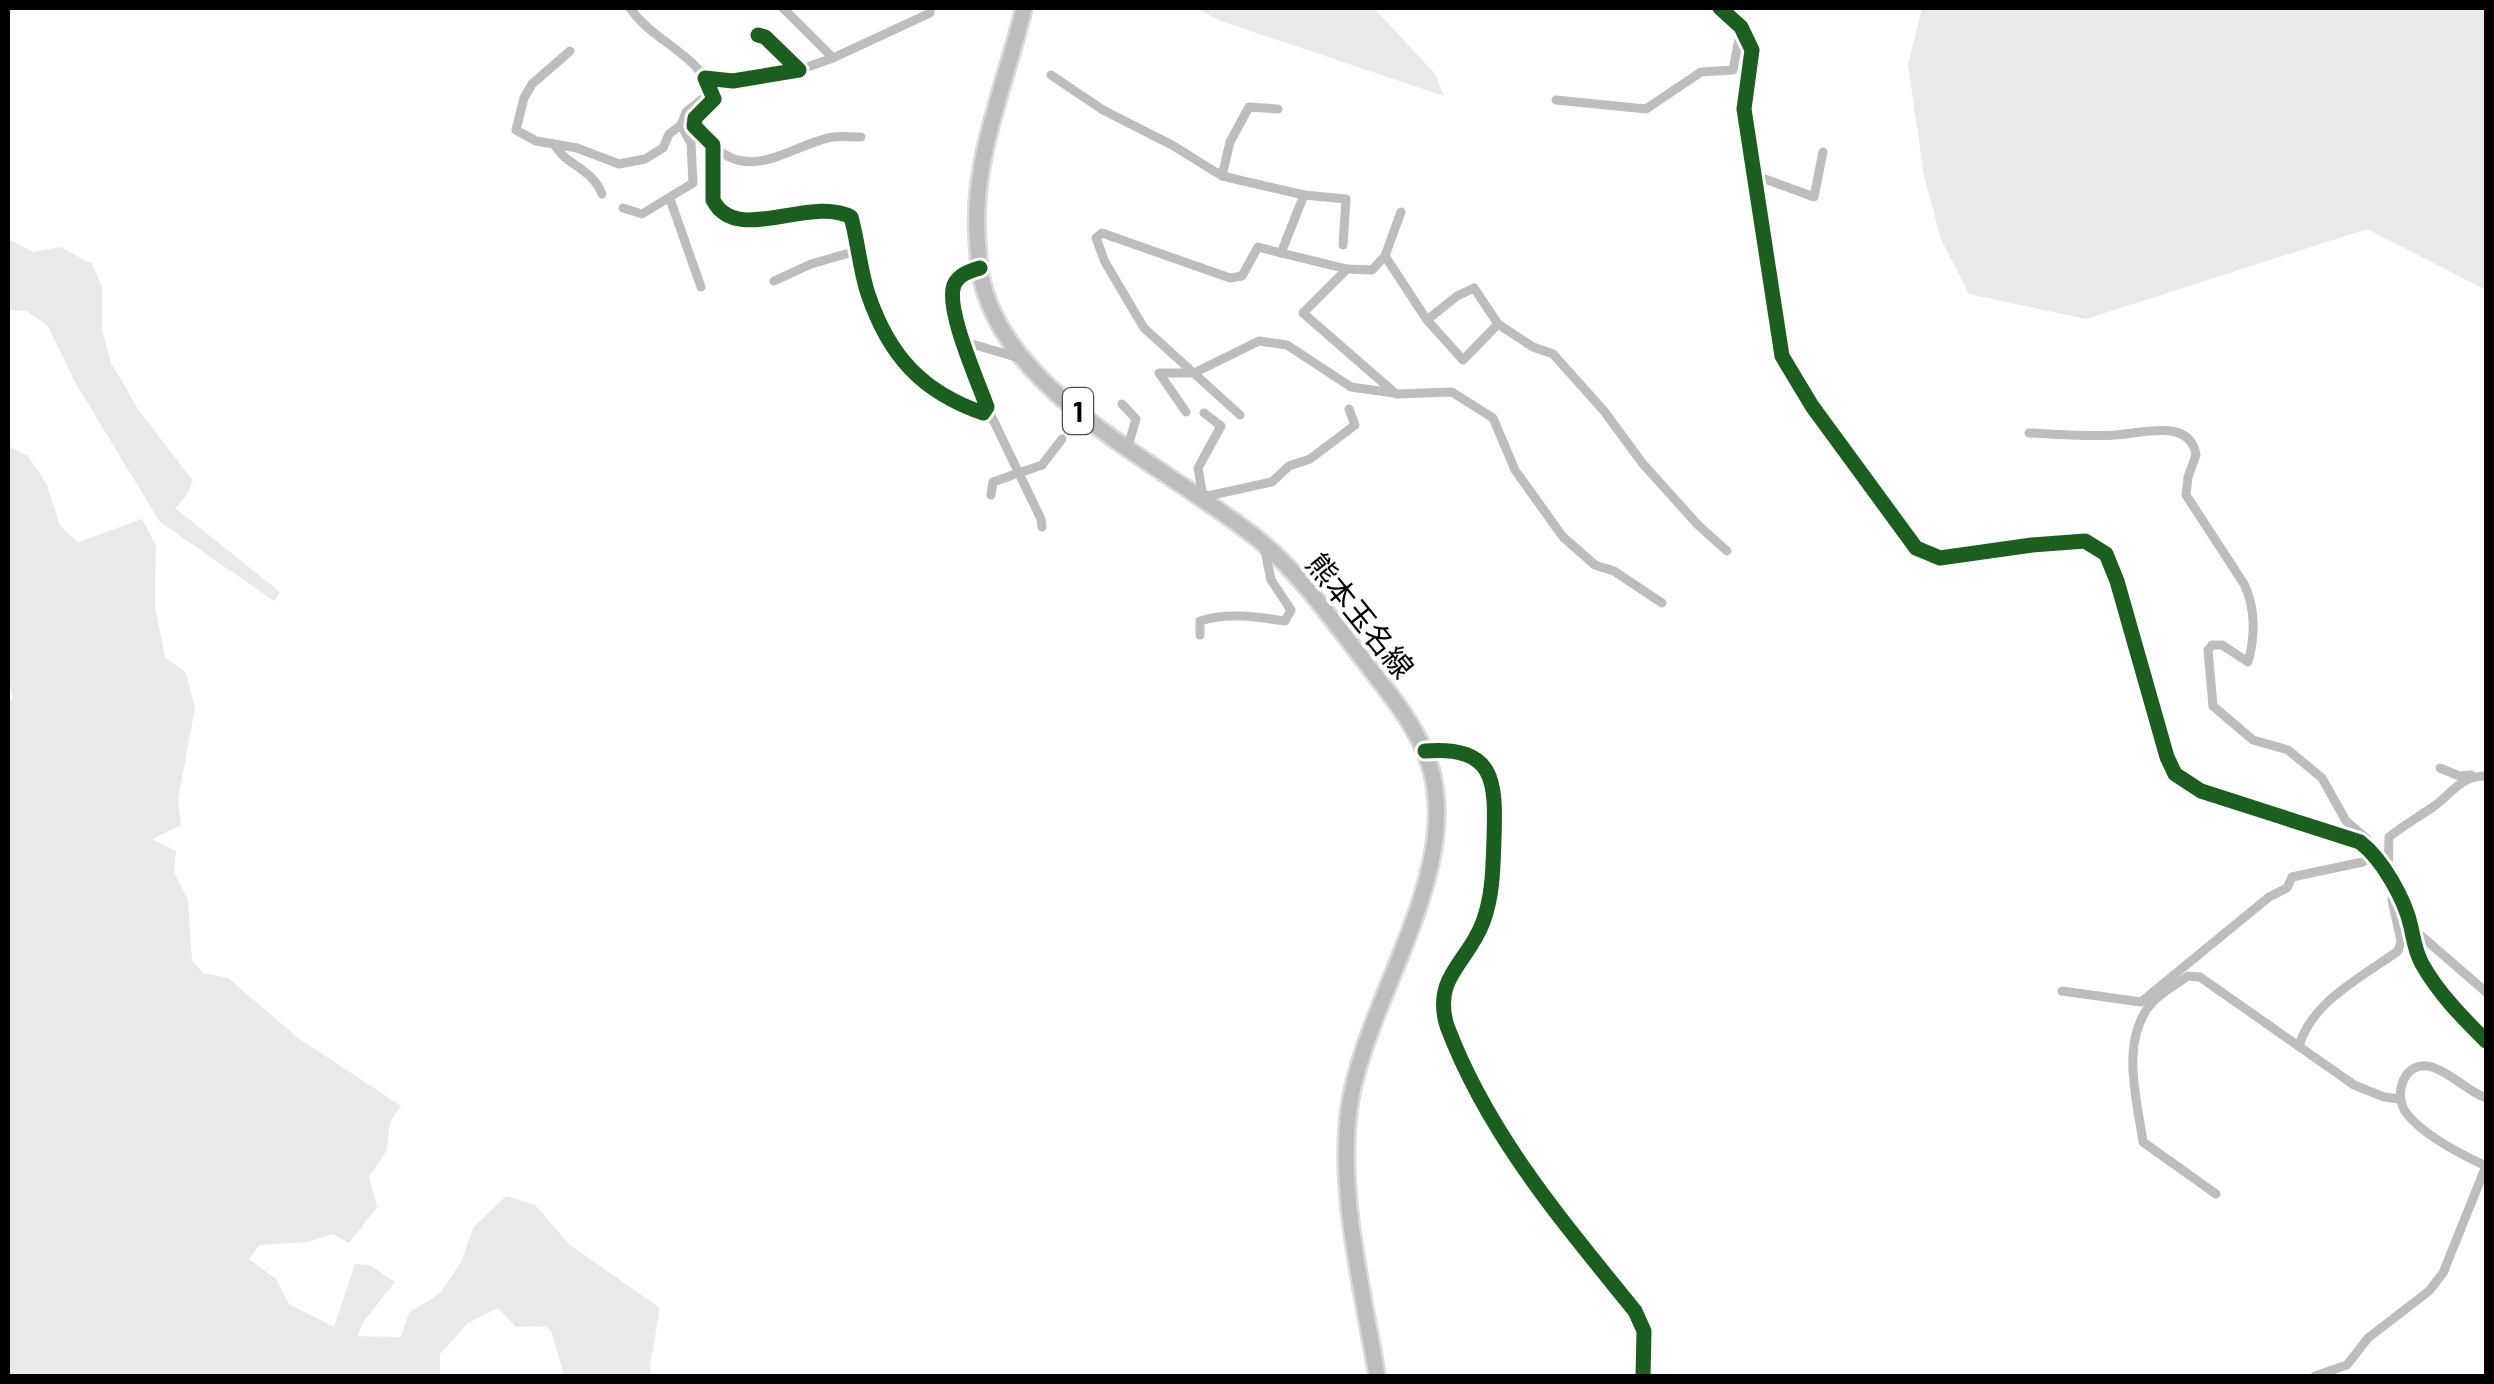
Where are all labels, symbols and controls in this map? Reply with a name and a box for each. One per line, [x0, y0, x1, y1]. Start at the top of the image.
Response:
road number: 1 [1063, 388, 1093, 434]
street label: 熊本玉名線 [1300, 545, 1422, 685]

